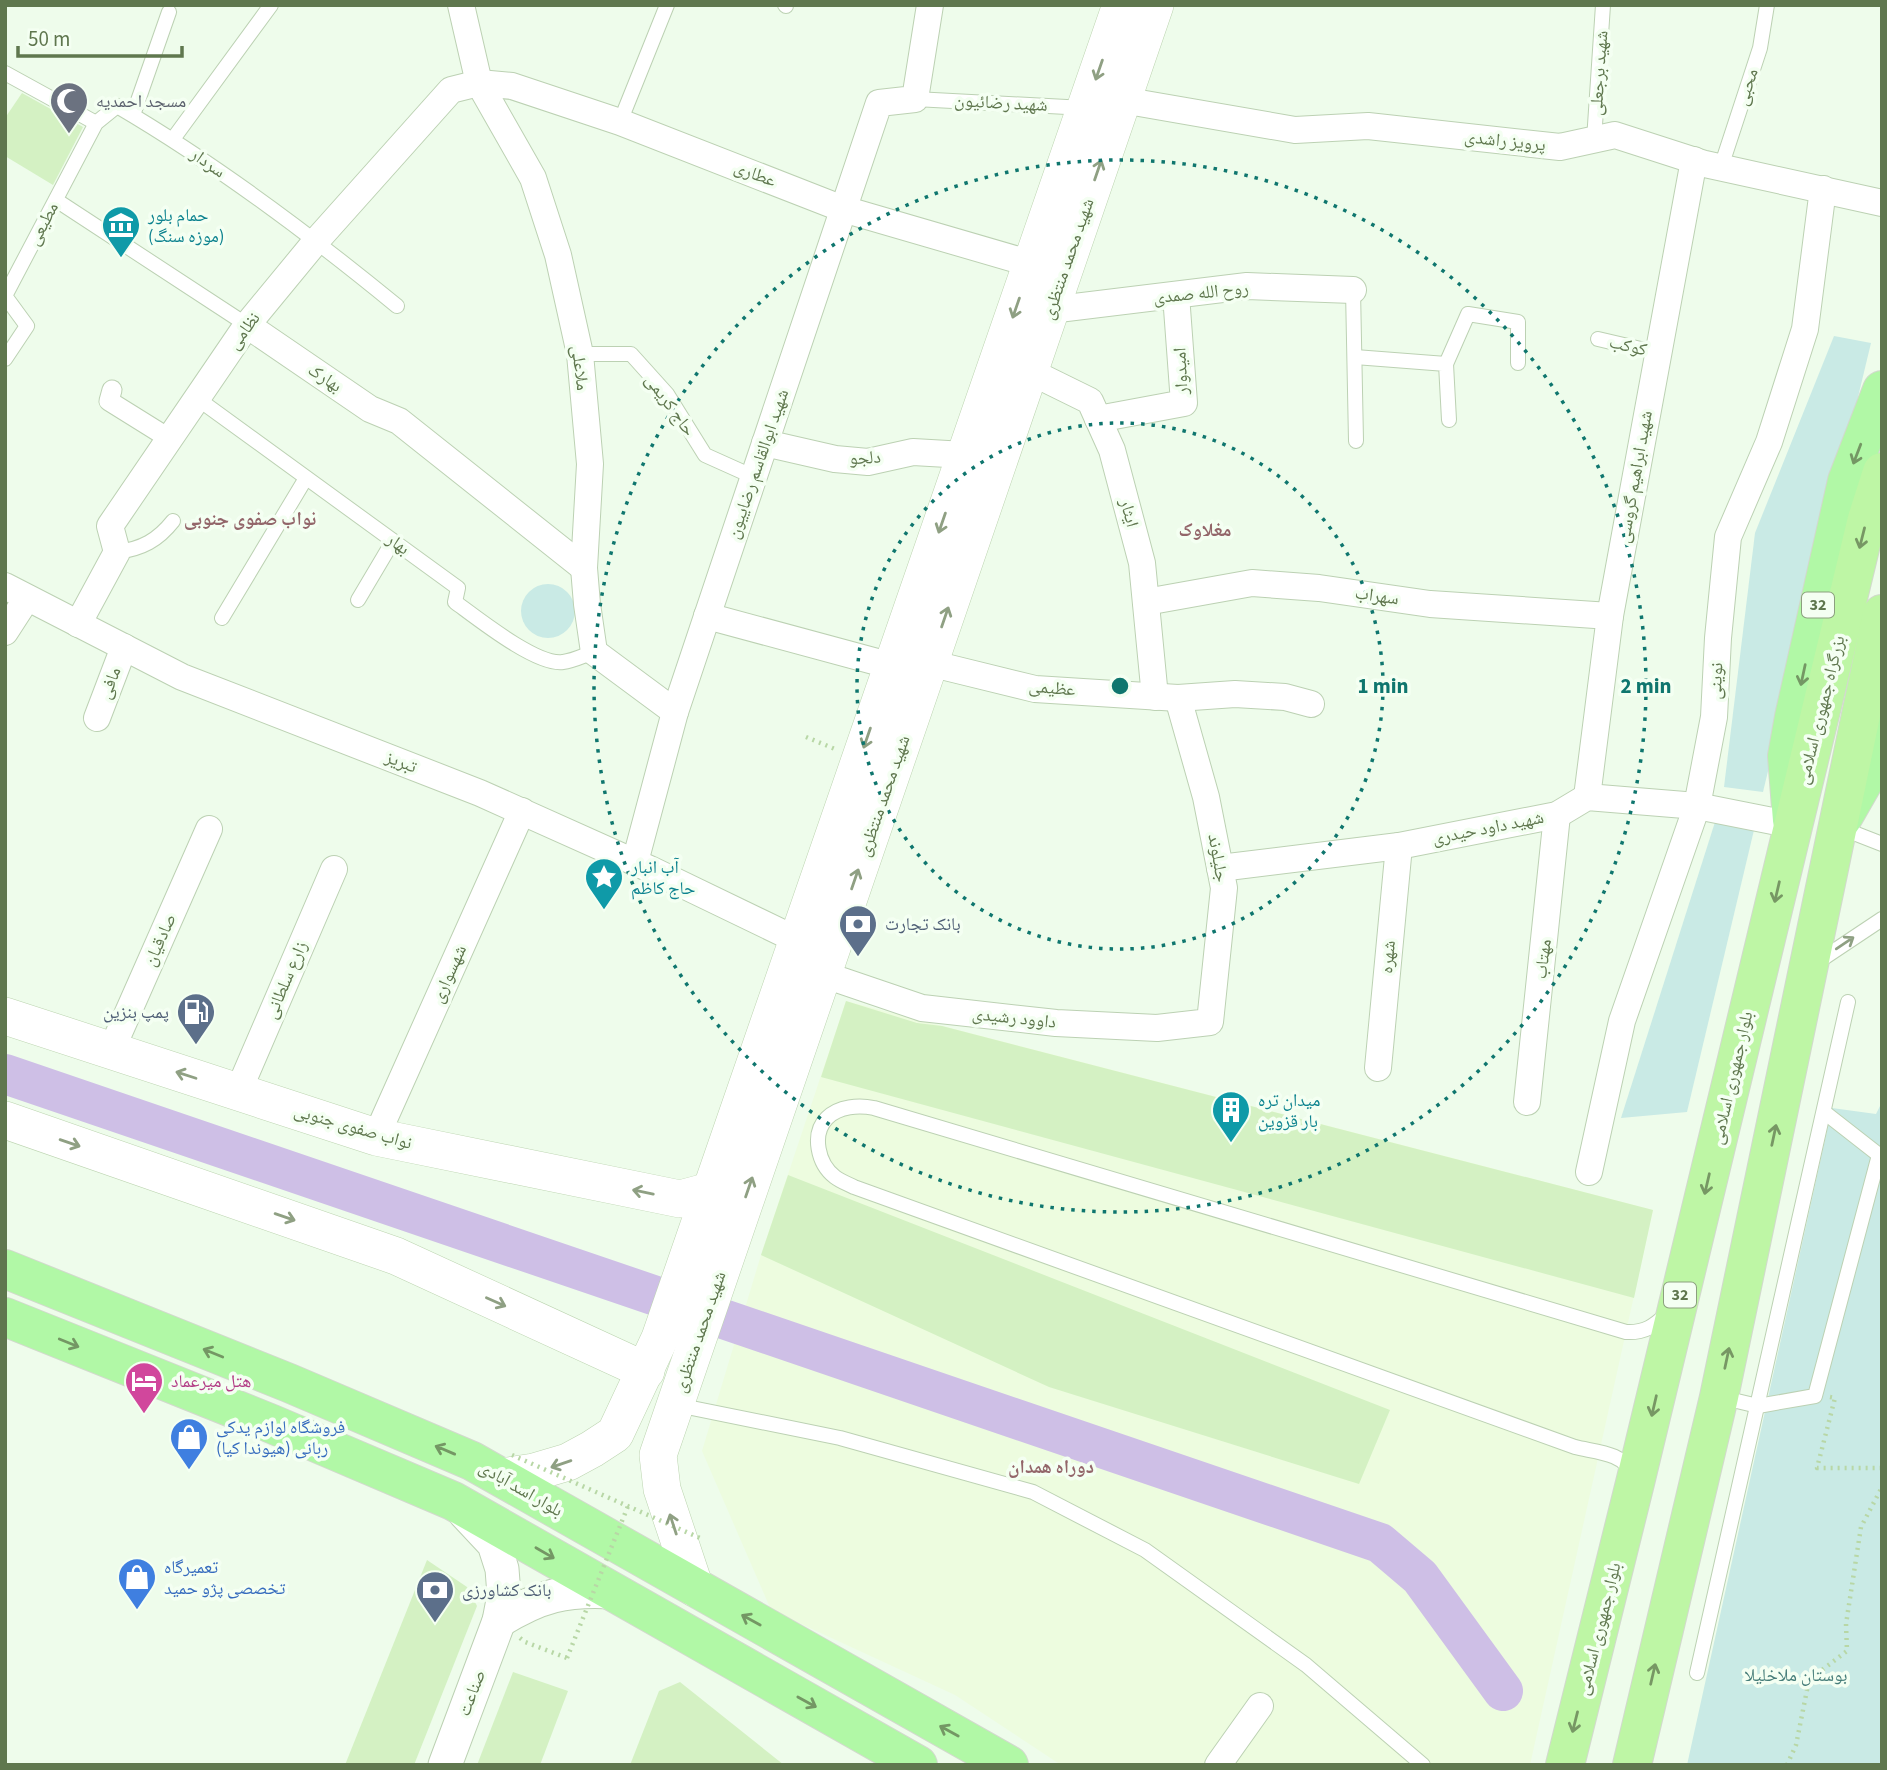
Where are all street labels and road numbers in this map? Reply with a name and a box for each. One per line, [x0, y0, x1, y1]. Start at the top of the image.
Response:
street label: شهید برجعلی [1584, 30, 1614, 116]
street label: محبی [1729, 65, 1765, 109]
street label: شهید رضائیون [954, 88, 1048, 118]
street label: پرویز راشدی [1463, 124, 1547, 158]
street label: سردار [185, 141, 231, 184]
street label: عطاری [730, 155, 780, 193]
street label: شهید محمد منتظری [1036, 195, 1100, 323]
street label: مطیعی [21, 198, 65, 250]
street label: روح الله صمدی [1152, 276, 1250, 310]
street label: نظامی [222, 307, 266, 355]
street label: کوکب [1607, 330, 1650, 363]
street label: ملاعلی [565, 344, 595, 392]
street label: امیدوار [1167, 347, 1195, 396]
street label: بهارک [303, 357, 347, 399]
street label: حاج کریمی [639, 369, 701, 441]
street label: شهید ابوالقاسم رضاییون [721, 386, 795, 542]
street label: شهید ابراهیم گروسی [1611, 409, 1659, 545]
street label: دلجو [849, 445, 881, 471]
street label: ایثار [1113, 495, 1145, 530]
street label: بهار [380, 526, 415, 561]
street label: سهراب [1353, 581, 1401, 611]
road number: 32 [1802, 592, 1834, 618]
street label: بزرگراه جمهوری اسلامی [1790, 633, 1852, 787]
street label: نوینی [1703, 662, 1729, 700]
street label: مافی [92, 663, 128, 703]
street label: عظیمی [1028, 674, 1076, 702]
street label: شهید محمد منتظری [852, 732, 916, 860]
street label: تبریز [381, 744, 420, 779]
street label: شهید داود حیدری [1430, 805, 1546, 851]
street label: جلیلوند [1201, 832, 1235, 884]
street label: صادقیان [137, 910, 183, 970]
street label: زارع سلطانی [258, 937, 314, 1023]
street label: مهتاب [1528, 938, 1558, 980]
street label: شهره [1374, 939, 1402, 975]
street label: شهسواری [425, 941, 473, 1007]
street label: داوود رشیدی [971, 1001, 1057, 1035]
street label: بلوار جمهوری اسلامی [1705, 1009, 1760, 1147]
street label: نواب صفوی جنوبی [291, 1098, 415, 1156]
street label: شهید محمد منتظری [668, 1268, 732, 1396]
road number: 32 [1664, 1282, 1696, 1308]
street label: بلوار اسد آبادی [474, 1455, 568, 1523]
street label: بلوار جمهوری اسلامی [1570, 1560, 1628, 1698]
street label: صناعت [452, 1666, 492, 1720]

